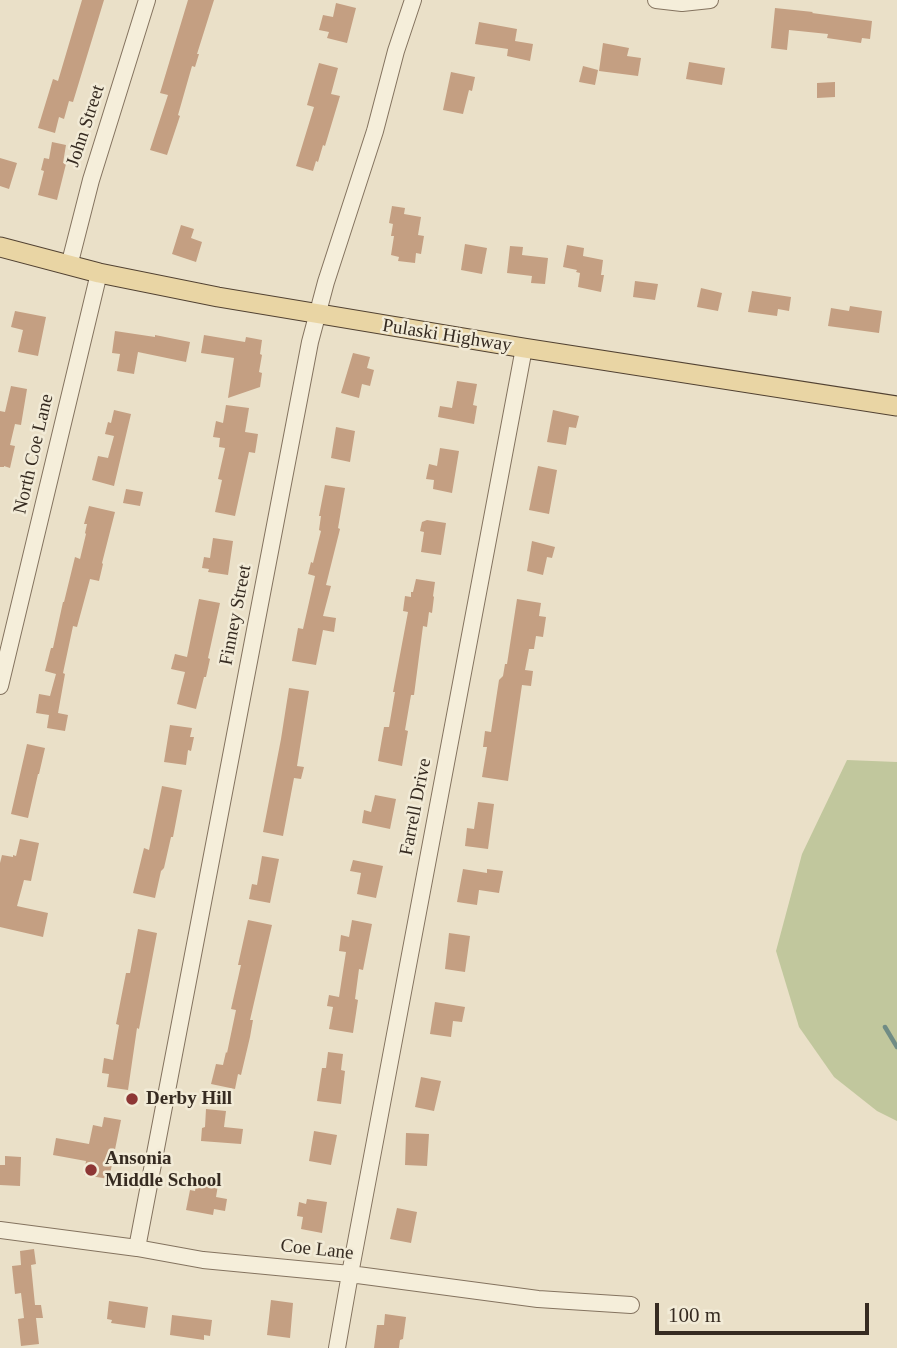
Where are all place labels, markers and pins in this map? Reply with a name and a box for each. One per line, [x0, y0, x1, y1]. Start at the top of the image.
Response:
place label: Derby Hill [146, 1088, 232, 1110]
marker: Derby Hill [124, 1091, 140, 1107]
place label: Ansonia Middle School [105, 1148, 222, 1192]
marker: Ansonia Middle School [83, 1162, 99, 1178]

